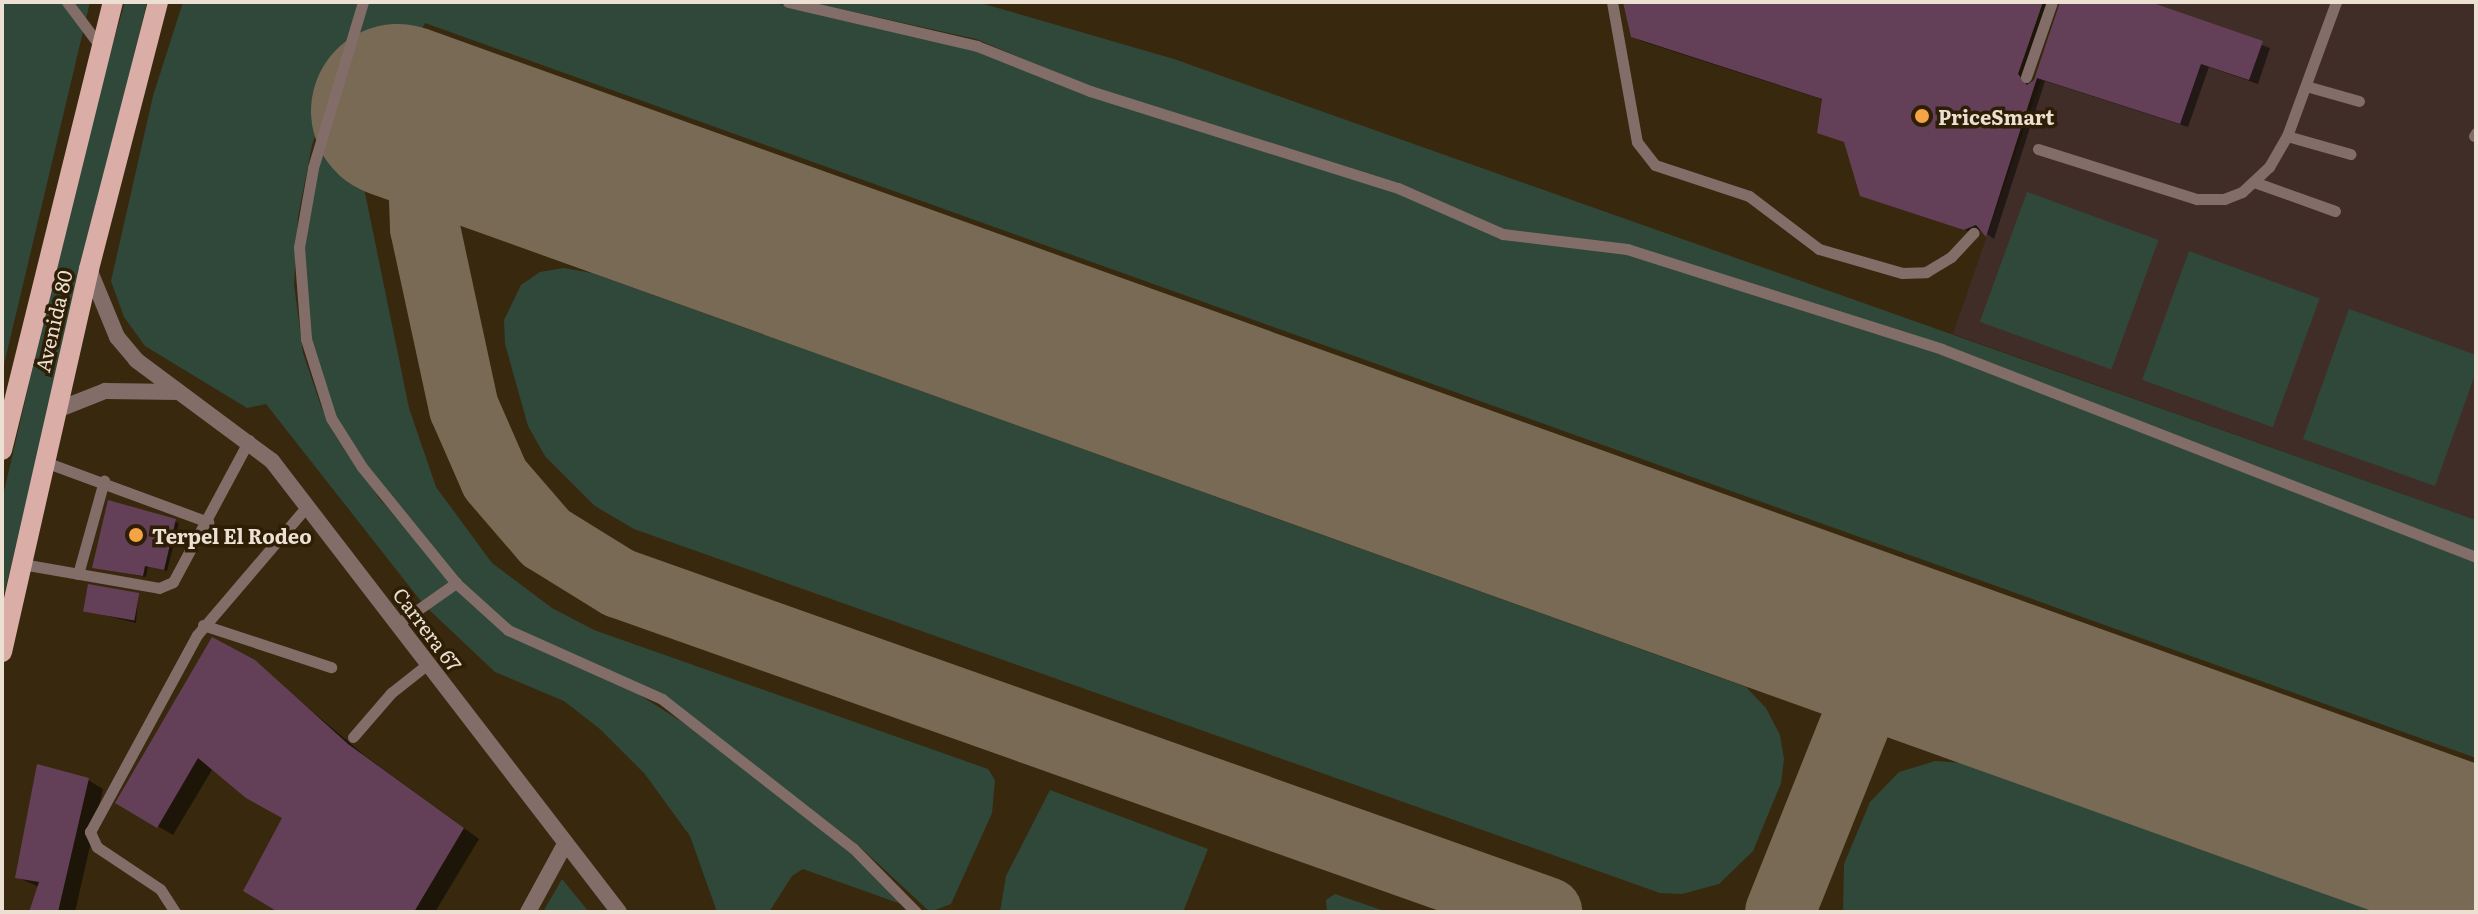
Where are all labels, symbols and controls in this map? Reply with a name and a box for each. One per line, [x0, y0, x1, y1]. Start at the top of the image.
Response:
place label: PriceSmart [1938, 104, 2054, 128]
marker: PriceSmart [1913, 107, 1931, 125]
street label: Avenida 80 [30, 268, 76, 374]
place label: Terpel El Rodeo [152, 523, 312, 547]
marker: Terpel El Rodeo [127, 526, 145, 544]
street label: Carrera 67 [389, 582, 467, 676]

